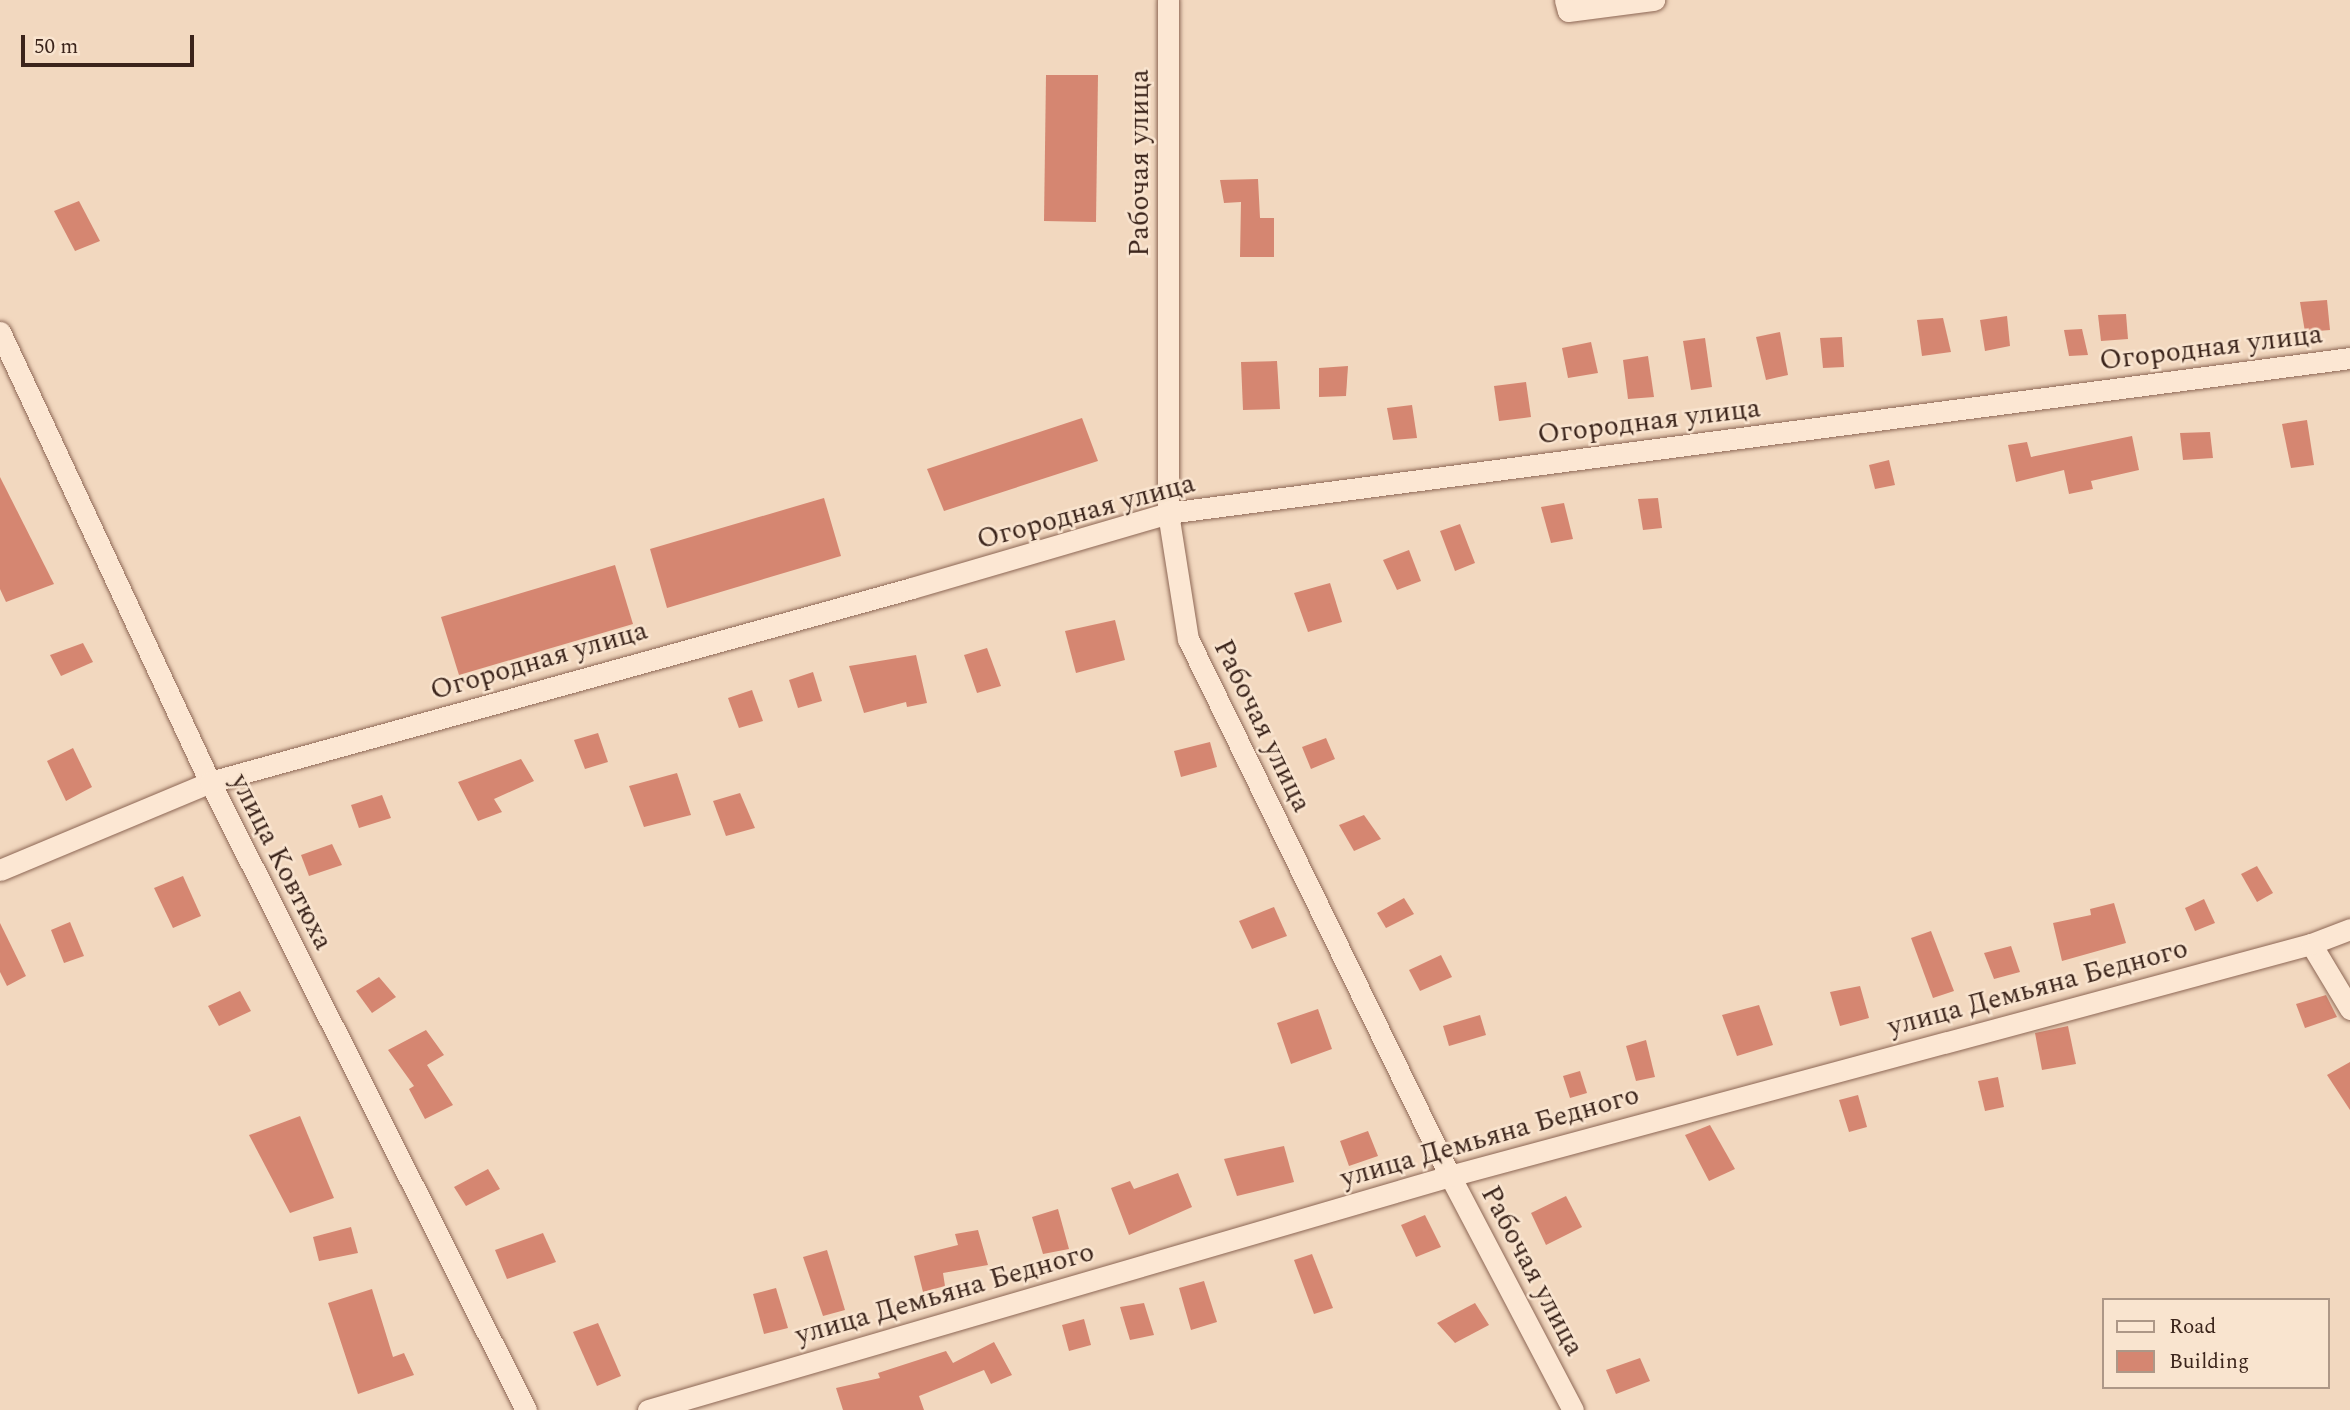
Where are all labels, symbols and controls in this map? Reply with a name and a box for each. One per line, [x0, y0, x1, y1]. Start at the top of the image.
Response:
scale bar [24, 21, 198, 65]
text: 50 m [34, 31, 78, 63]
street label: Рабочая улица [1123, 69, 1157, 257]
street label: Огородная улица [2098, 318, 2324, 378]
street label: Огородная улица [1536, 392, 1762, 452]
street label: Огородная улица [973, 467, 1199, 557]
street label: Огородная улица [427, 614, 651, 708]
street label: Рабочая улица [1206, 634, 1318, 818]
street label: улица Ковтюха [222, 768, 340, 956]
street label: улица Демьяна Бедного [1884, 932, 2192, 1044]
street label: улица Демьяна Бедного [1337, 1078, 1643, 1196]
street label: Рабочая улица [1473, 1180, 1591, 1362]
street label: улица Демьяна Бедного [792, 1235, 1098, 1353]
legend [2102, 1298, 2329, 1389]
text: Road [2169, 1311, 2216, 1343]
text: Building [2169, 1346, 2249, 1378]

